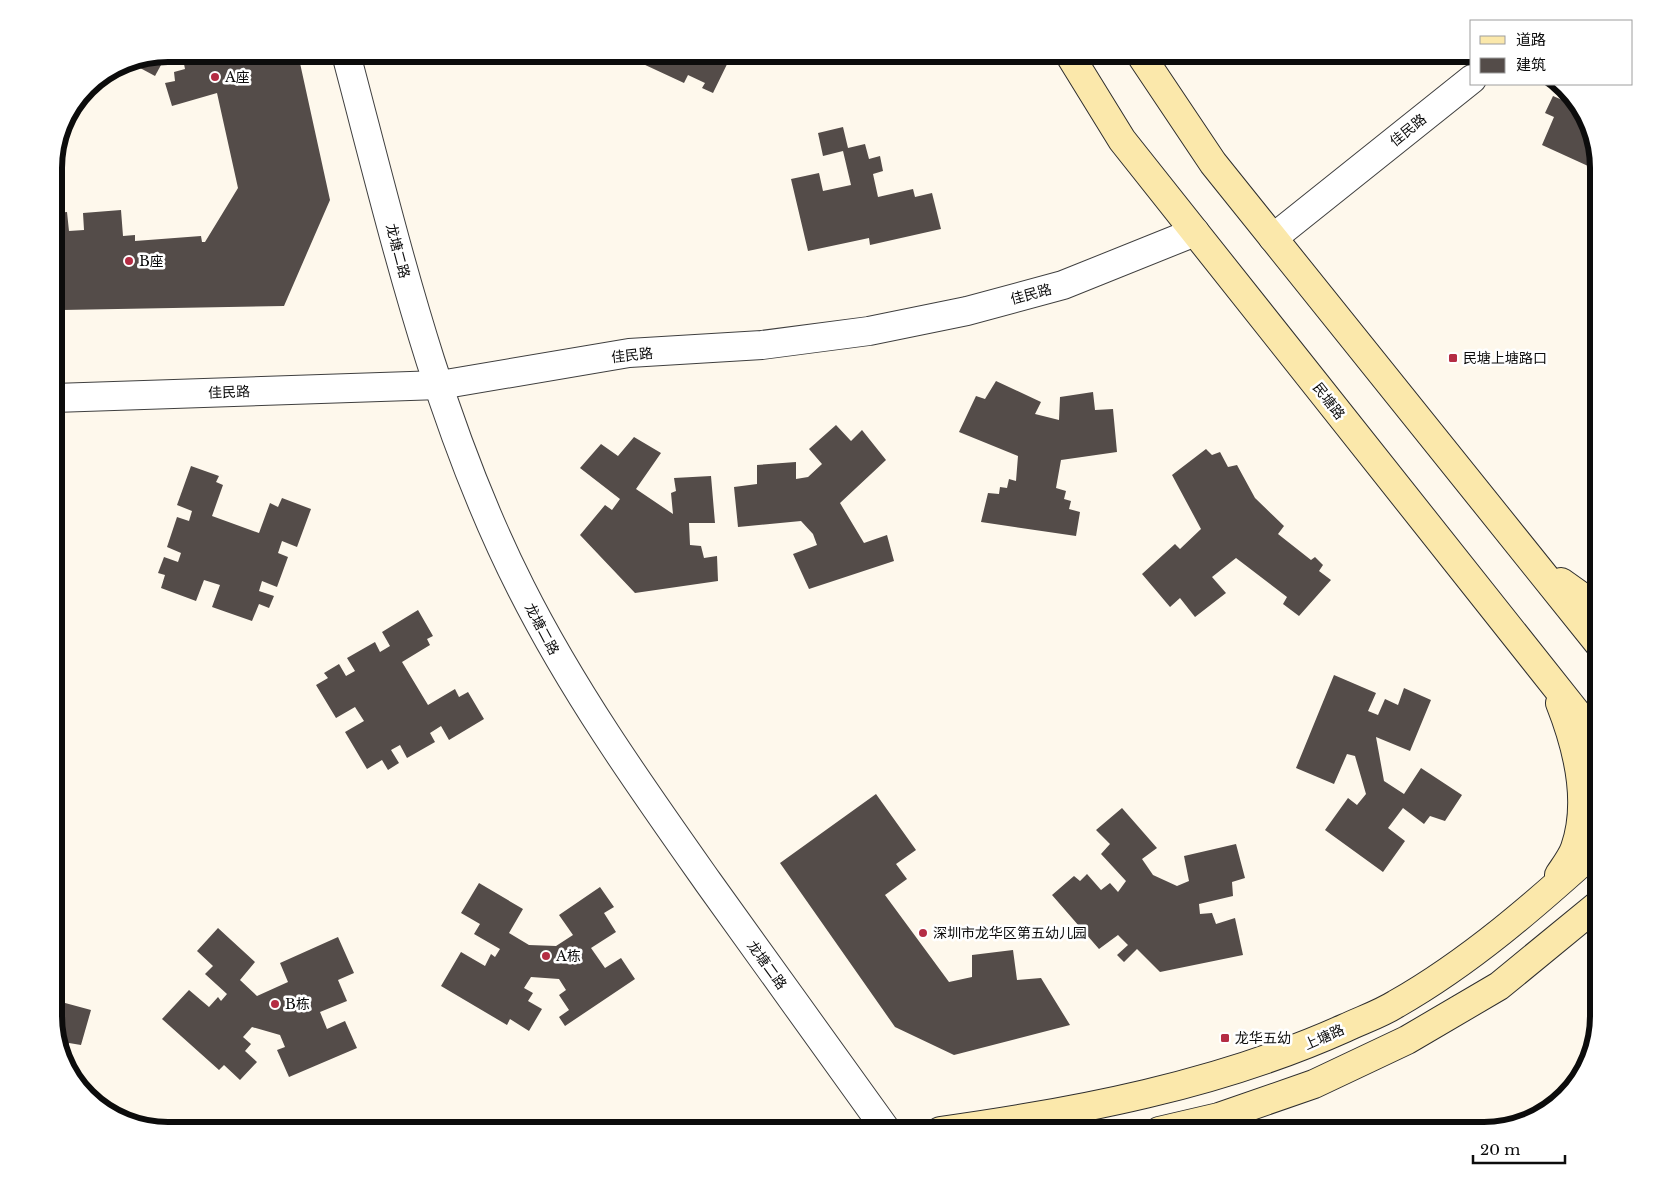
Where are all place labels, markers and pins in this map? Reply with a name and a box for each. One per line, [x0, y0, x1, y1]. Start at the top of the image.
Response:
place label: A座 [224, 68, 250, 86]
marker: A座 [209, 71, 221, 83]
place label: B座 [139, 252, 164, 270]
marker: B座 [123, 255, 135, 267]
place label: 民塘上塘路口 [1463, 349, 1547, 367]
marker: 民塘上塘路口 [1447, 352, 1459, 364]
place label: 深圳市龙华区第五幼儿园 [933, 924, 1087, 942]
marker: 深圳市龙华区第五幼儿园 [917, 927, 929, 939]
place label: A栋 [555, 947, 581, 965]
marker: A栋 [540, 950, 552, 962]
place label: B栋 [285, 995, 310, 1013]
marker: B栋 [269, 998, 281, 1010]
place label: 龙华五幼 [1235, 1029, 1291, 1047]
marker: 龙华五幼 [1219, 1032, 1231, 1044]

